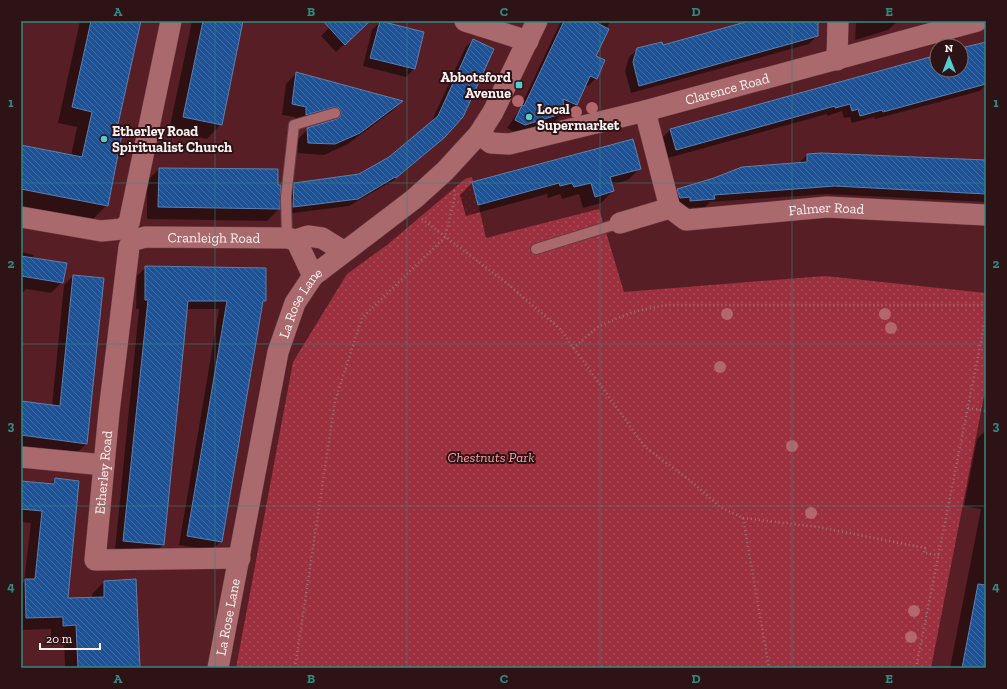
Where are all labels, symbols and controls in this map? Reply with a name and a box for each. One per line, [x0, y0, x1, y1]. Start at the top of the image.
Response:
text: A [114, 4, 123, 19]
text: B [307, 4, 315, 19]
text: C [500, 4, 508, 19]
text: D [691, 4, 701, 19]
text: E [885, 4, 893, 19]
north arrow [929, 38, 969, 78]
text: N [945, 42, 954, 55]
place label: Abbotsford Avenue [440, 69, 511, 102]
street label: Clarence Road [683, 70, 771, 109]
marker: Abbotsford Avenue [514, 80, 524, 90]
text: 1 [8, 95, 14, 110]
text: 1 [993, 95, 999, 110]
place label: Local Supermarket [537, 101, 620, 134]
marker: Local Supermarket [524, 112, 534, 122]
place label: Etherley Road Spiritualist Church [112, 123, 232, 156]
marker: Etherley Road Spiritualist Church [99, 134, 109, 144]
street label: Falmer Road [788, 199, 865, 220]
street label: Cranleigh Road [167, 229, 261, 247]
text: 2 [8, 256, 15, 271]
text: 2 [993, 256, 1000, 271]
street label: La Rose Lane [275, 264, 326, 341]
text: 3 [8, 418, 15, 433]
text: 3 [993, 418, 1000, 433]
street label: Etherley Road [91, 430, 116, 515]
park label: Chestnuts Park [448, 449, 534, 466]
street label: La Rose Lane [213, 577, 244, 657]
text: 4 [7, 579, 15, 594]
text: 4 [992, 579, 1000, 594]
scale bar [40, 625, 100, 651]
text: 20 m [46, 632, 73, 646]
text: A [114, 671, 123, 686]
text: B [307, 671, 315, 686]
text: C [500, 671, 508, 686]
text: D [691, 671, 701, 686]
text: E [885, 671, 893, 686]

